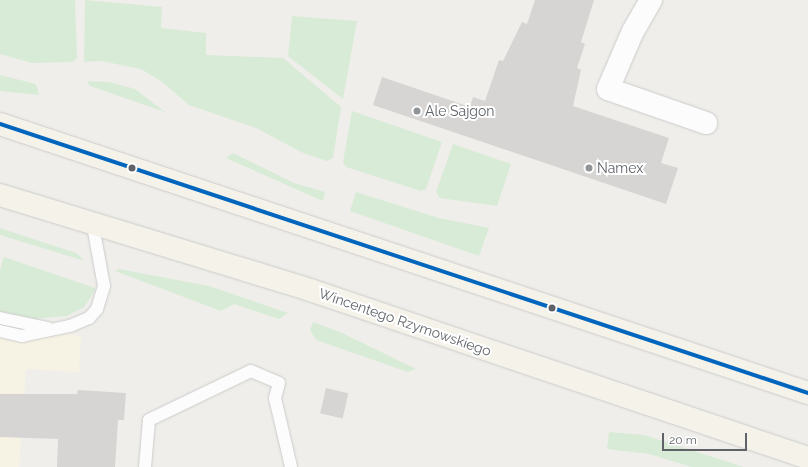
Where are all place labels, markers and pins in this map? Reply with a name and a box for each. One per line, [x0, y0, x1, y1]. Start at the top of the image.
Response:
place label: Ale Sajgon [425, 103, 494, 119]
marker: Ale Sajgon [412, 106, 422, 116]
place label: Namex [597, 160, 643, 176]
unlabelled marker [127, 163, 137, 173]
marker: Namex [584, 163, 594, 173]
unlabelled marker [547, 303, 557, 313]

